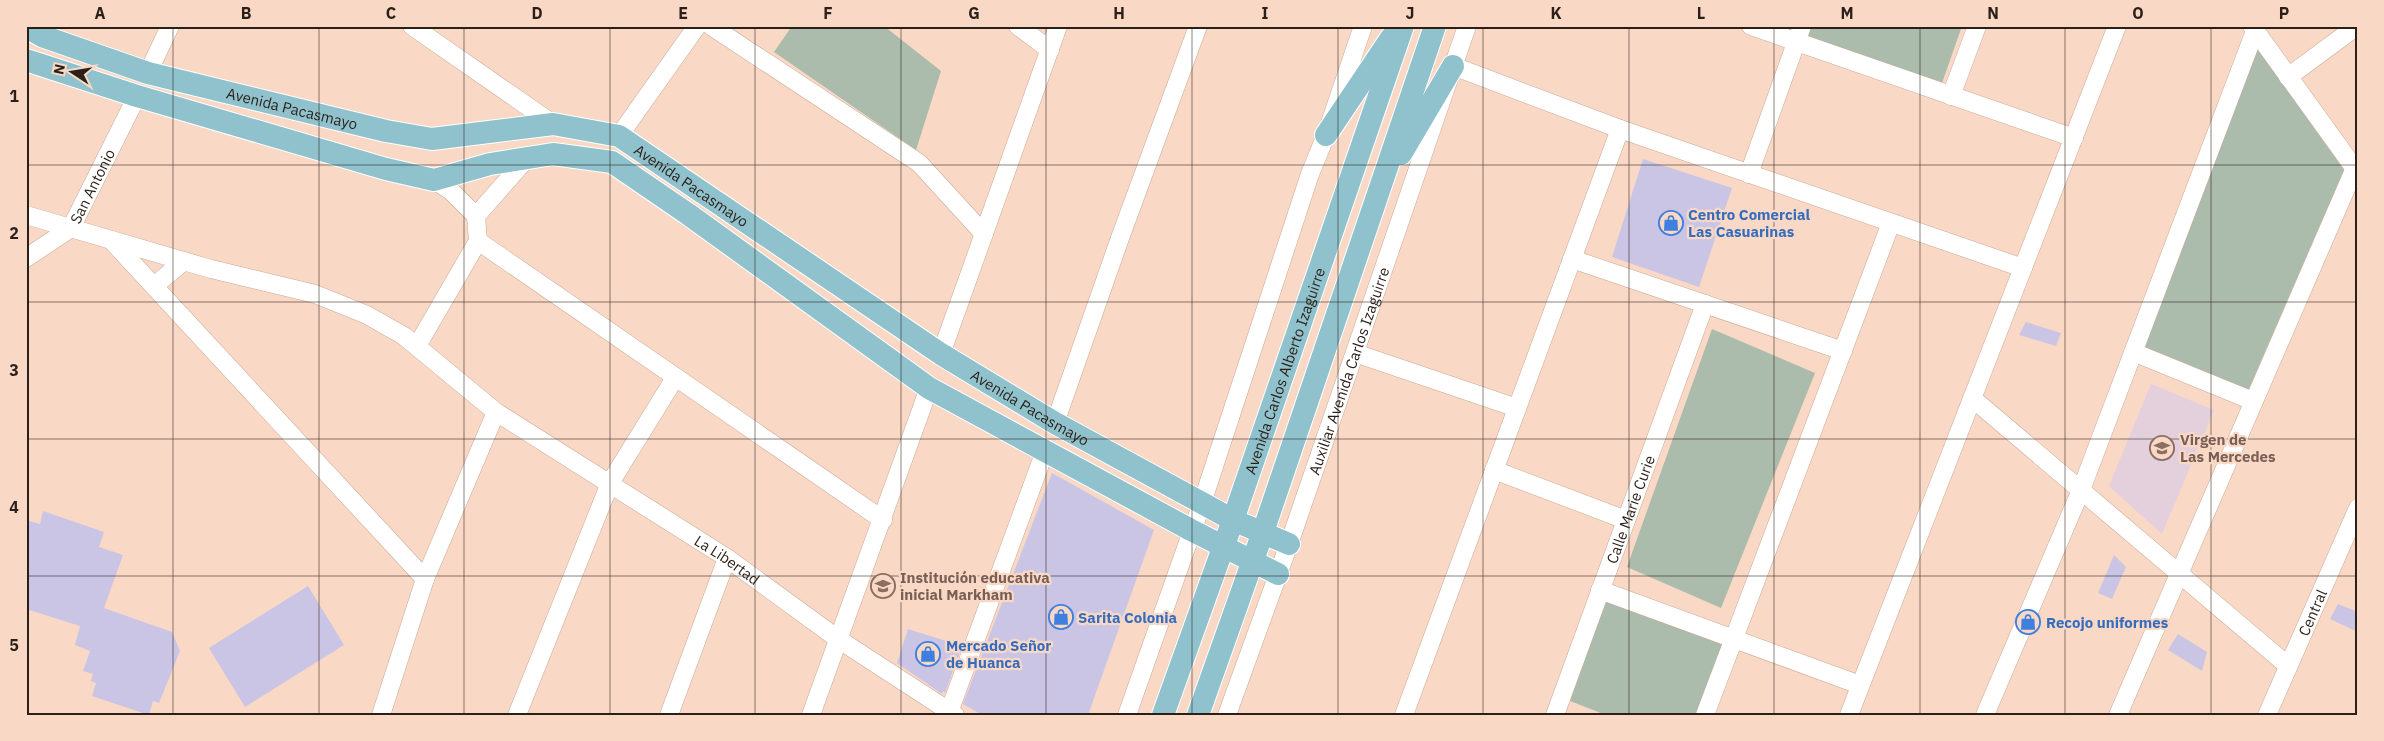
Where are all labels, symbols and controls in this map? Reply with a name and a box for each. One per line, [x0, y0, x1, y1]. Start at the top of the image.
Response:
text: A [95, 3, 106, 23]
text: B [241, 3, 252, 23]
text: C [386, 3, 396, 23]
text: D [531, 3, 543, 23]
text: E [678, 3, 688, 23]
text: F [823, 3, 833, 23]
text: G [968, 3, 980, 23]
text: H [1113, 3, 1125, 23]
text: I [1262, 3, 1269, 23]
text: J [1406, 3, 1414, 23]
text: K [1550, 3, 1562, 23]
text: L [1697, 3, 1705, 23]
text: M [1840, 3, 1854, 23]
text: N [1987, 3, 1999, 23]
text: O [2132, 3, 2144, 23]
text: P [2279, 3, 2289, 23]
north arrow [48, 48, 98, 98]
text: N [49, 62, 69, 76]
street label: Avenida Pacasmayo [225, 83, 360, 133]
text: 1 [9, 86, 19, 106]
street label: Avenida Pacasmayo [631, 140, 752, 231]
street label: San Antonio [65, 145, 119, 227]
place label: Centro Comercial Las Casuarinas [1688, 205, 1810, 241]
shop icon: Centro Comercial Las Casuarinas [1658, 210, 1684, 236]
text: 2 [9, 223, 19, 243]
street label: Auxiliar Avenida Carlos Izaguirre [1304, 264, 1393, 477]
street label: Avenida Carlos Alberto Izaguirre [1240, 265, 1329, 477]
text: 3 [9, 360, 19, 380]
street label: Avenida Pacasmayo [968, 365, 1093, 449]
place label: Virgen de Las Mercedes [2180, 430, 2276, 466]
school or university icon: Virgen de Las Mercedes [2149, 435, 2175, 461]
street label: Calle Marie Curie [1602, 453, 1659, 566]
text: 4 [9, 497, 19, 517]
street label: La Libertad [691, 531, 764, 588]
place label: Institución educativa inicial Markham [900, 568, 1050, 604]
school or university icon: Institución educativa inicial Markham [870, 573, 896, 599]
street label: Central [2294, 586, 2331, 639]
shop icon: Sarita Colonia [1048, 604, 1074, 630]
place label: Sarita Colonia [1078, 608, 1178, 627]
shop icon: Recojo uniformes [2015, 609, 2041, 635]
place label: Recojo uniformes [2046, 613, 2169, 632]
text: 5 [9, 635, 19, 655]
place label: Mercado Señor de Huanca [946, 636, 1051, 672]
shop icon: Mercado Señor de Huanca [915, 641, 941, 667]

